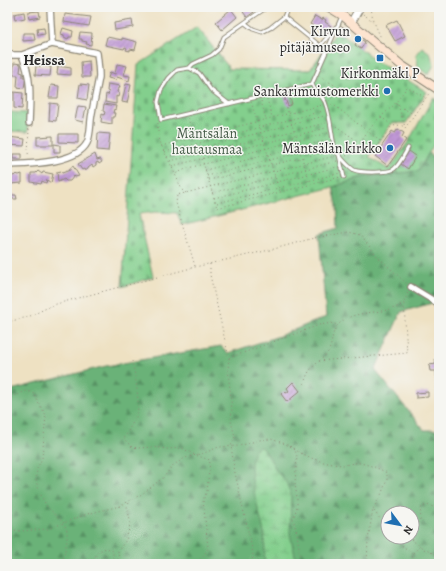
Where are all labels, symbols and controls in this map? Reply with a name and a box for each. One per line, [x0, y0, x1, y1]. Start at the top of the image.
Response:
place label: Kirvun pitäjämuseo [279, 22, 350, 57]
marker: Kirvun pitäjämuseo [353, 34, 363, 44]
district label: Heissa [23, 50, 66, 70]
marker: Kirkonmäki P [375, 53, 385, 63]
place label: Kirkonmäki P [341, 64, 420, 83]
place label: Sankarimuistomerkki [254, 82, 379, 101]
marker: Sankarimuistomerkki [382, 86, 392, 96]
park label: Mäntsälän hautausmaa [172, 124, 243, 159]
place label: Mäntsälän kirkko [282, 139, 382, 158]
marker: Mäntsälän kirkko [385, 143, 395, 153]
north arrow [380, 505, 420, 545]
text: N [400, 523, 417, 537]

